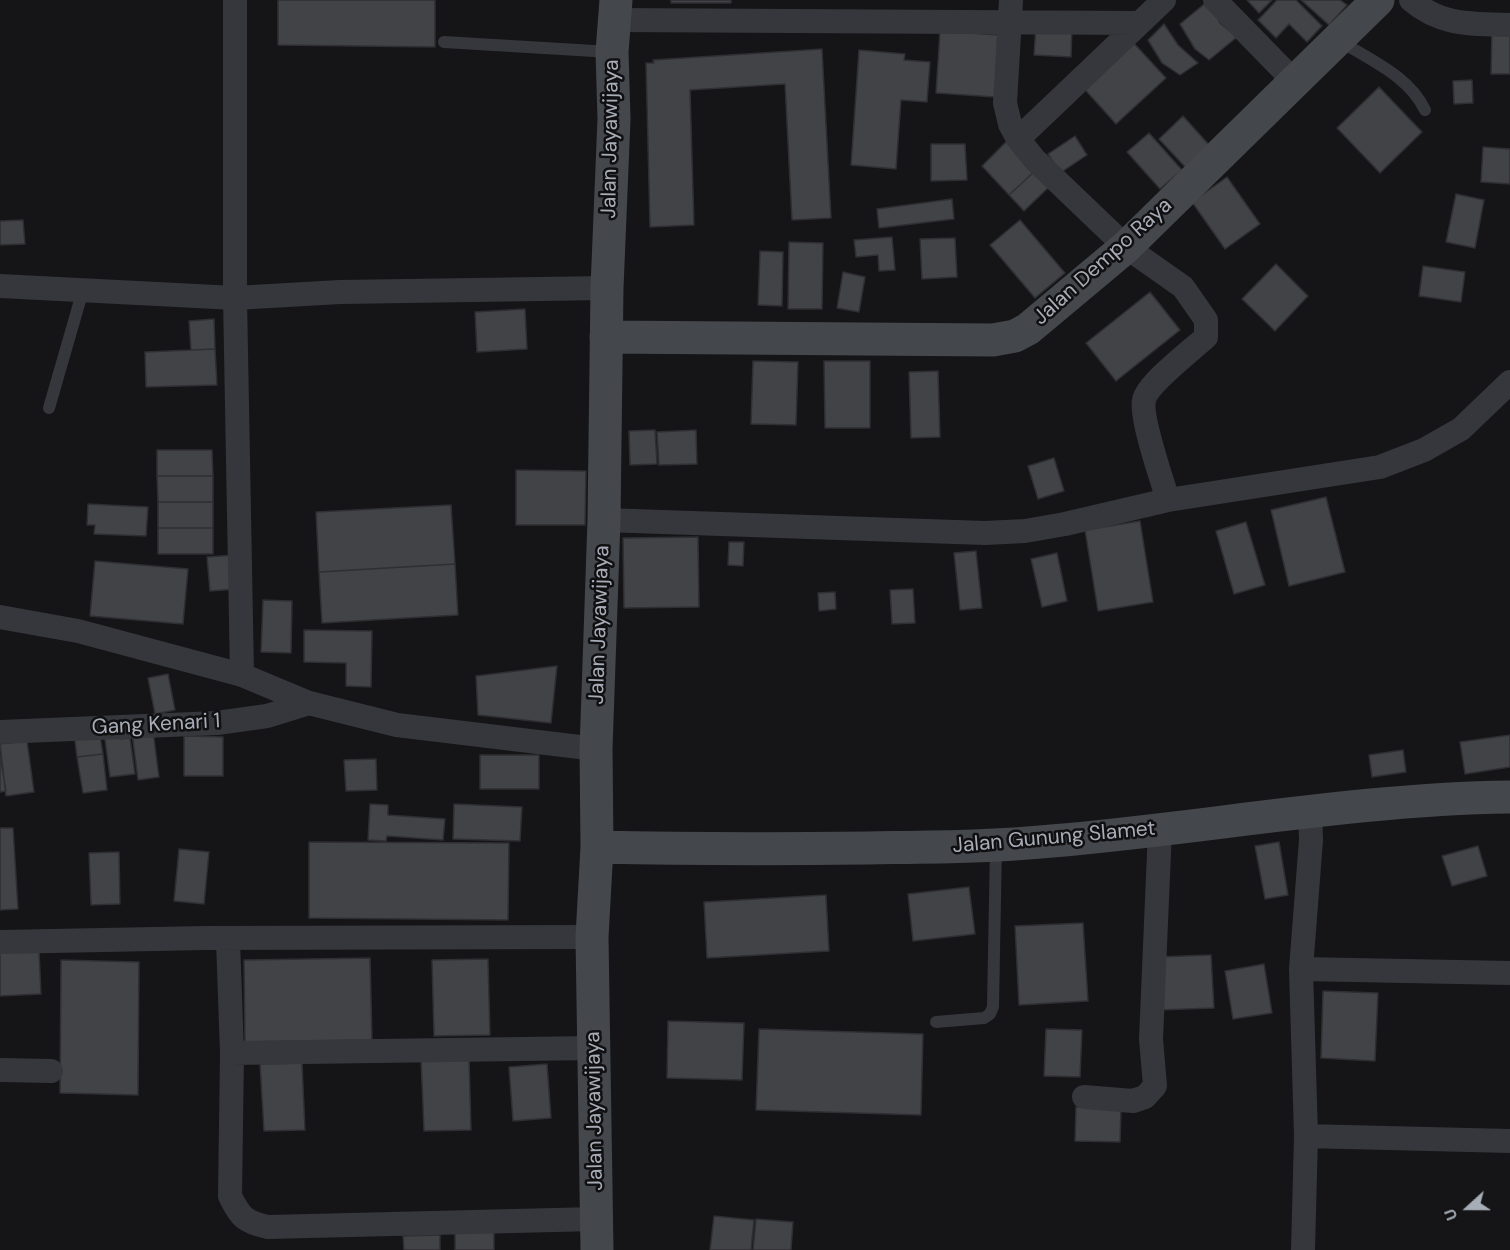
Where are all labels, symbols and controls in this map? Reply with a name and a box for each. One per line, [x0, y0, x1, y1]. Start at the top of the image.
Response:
street label: Jalan Jayawijaya [597, 59, 625, 219]
street label: Jalan Dempo Raya [1029, 193, 1177, 331]
street label: Jalan Jayawijaya [585, 545, 615, 705]
street label: Gang Kenari 1 [91, 709, 221, 741]
street label: Jalan Gunung Slamet [951, 817, 1157, 859]
street label: Jalan Jayawijaya [581, 1031, 609, 1191]
north arrow [1438, 1178, 1498, 1238]
text: U [1439, 1206, 1462, 1224]

